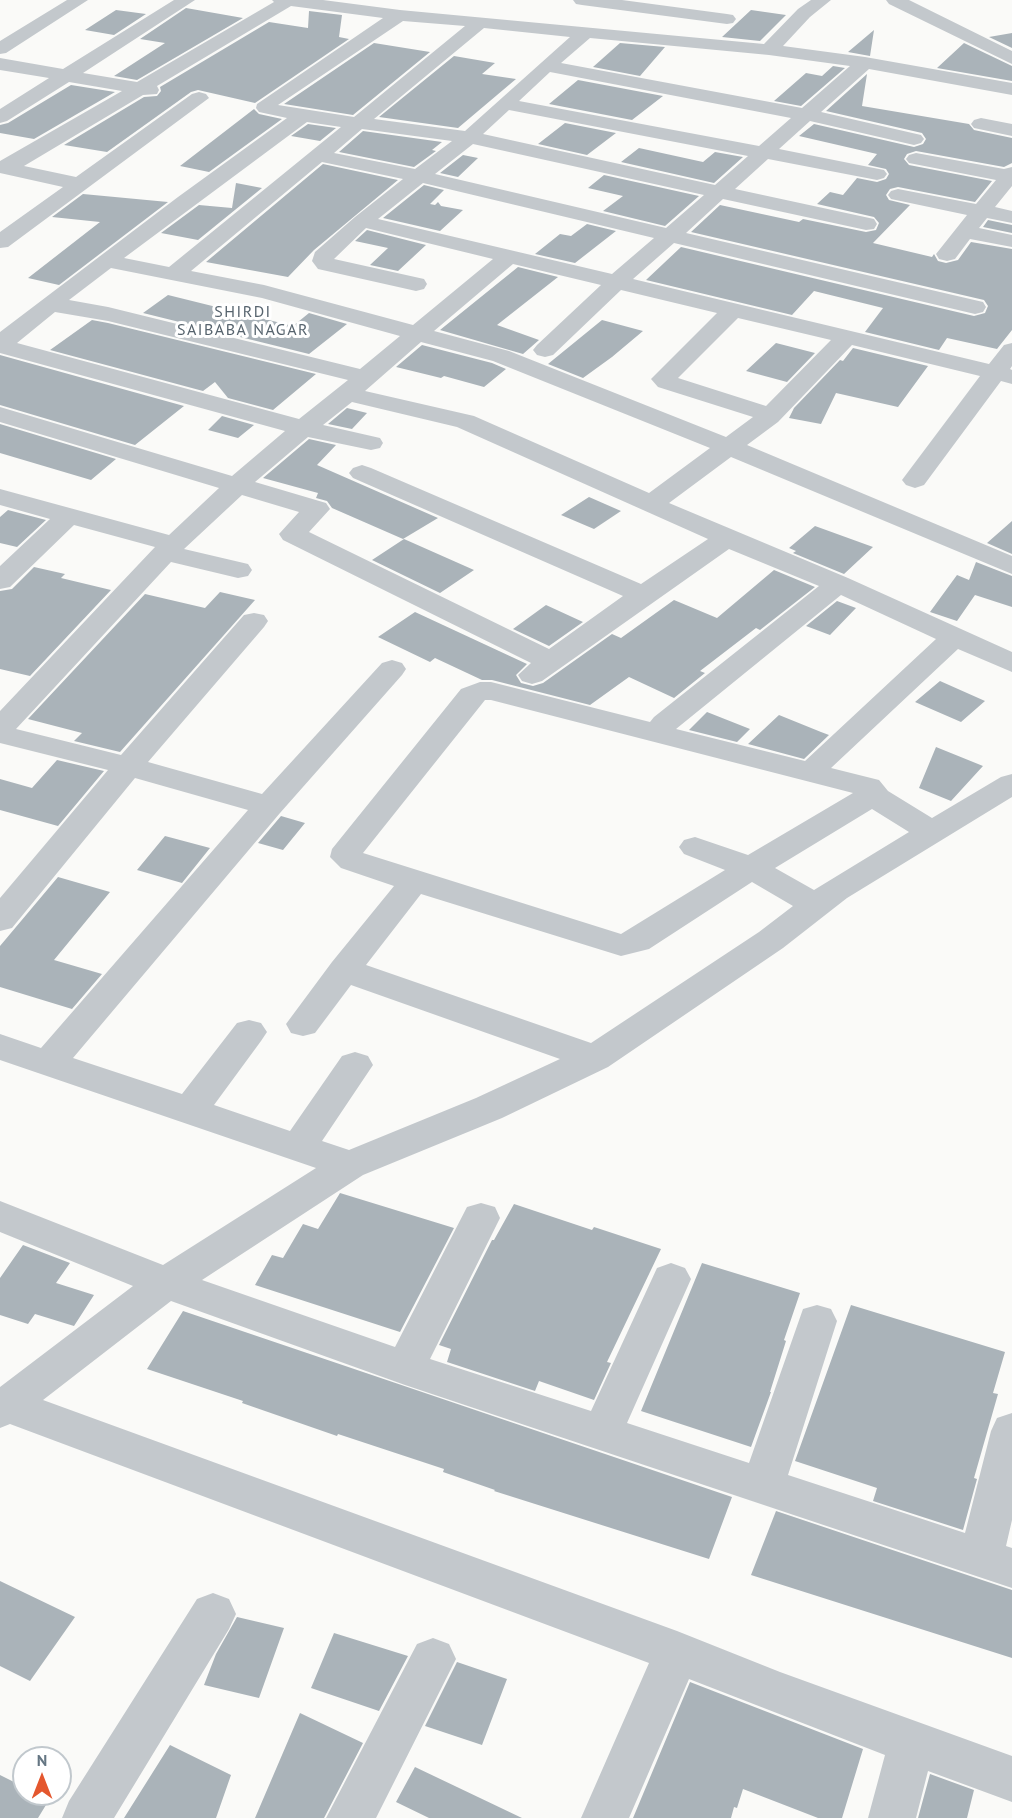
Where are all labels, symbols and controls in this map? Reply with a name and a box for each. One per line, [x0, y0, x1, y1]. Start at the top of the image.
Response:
district label: SHIRDI SAIBABA NAGAR [177, 302, 309, 340]
north arrow [12, 1746, 72, 1806]
text: N [37, 1750, 47, 1770]

